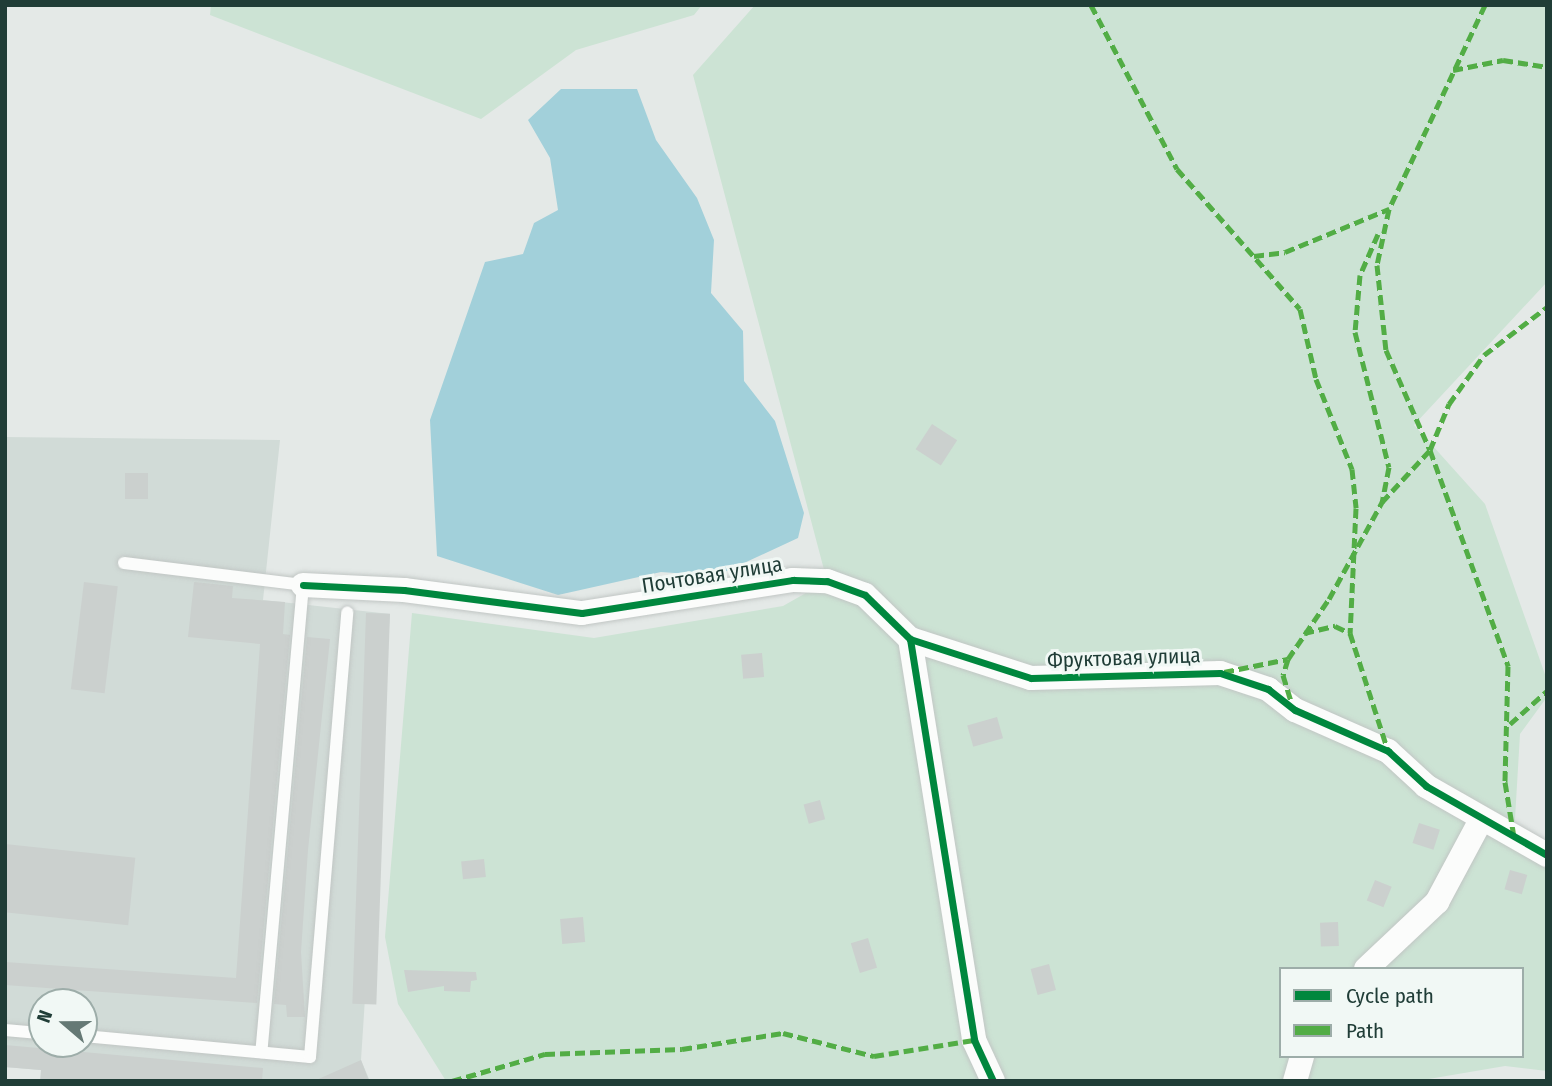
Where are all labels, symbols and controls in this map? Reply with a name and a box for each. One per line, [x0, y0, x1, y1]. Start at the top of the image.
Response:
street label: Почтовая улица [640, 551, 784, 599]
street label: Фруктовая улица [1047, 643, 1201, 673]
legend [1279, 967, 1524, 1058]
text: Cycle path [1346, 983, 1434, 1009]
north arrow [28, 988, 98, 1058]
text: N [32, 1007, 57, 1026]
text: Path [1346, 1018, 1384, 1044]

